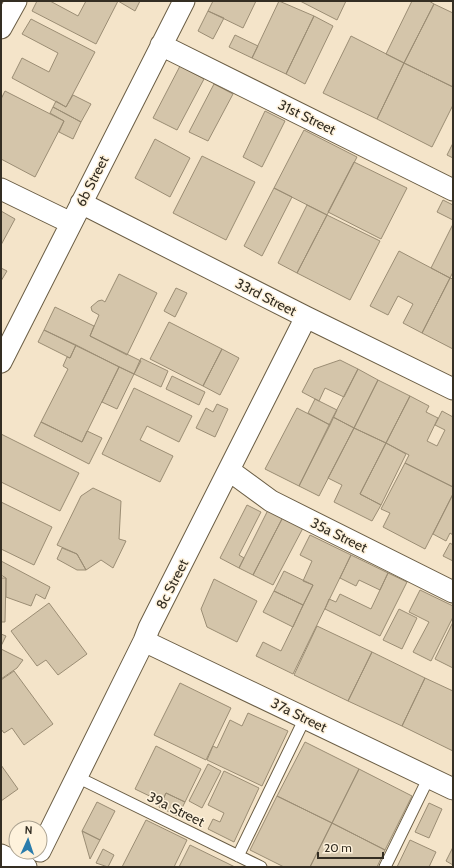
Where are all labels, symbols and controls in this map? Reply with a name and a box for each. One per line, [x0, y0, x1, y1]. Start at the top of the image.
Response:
street label: 31st Street [275, 95, 339, 139]
street label: 6b Street [72, 152, 113, 210]
street label: 33rd Street [232, 274, 300, 320]
street label: 35a Street [308, 514, 371, 557]
street label: 8c Street [152, 556, 192, 612]
street label: 37a Street [268, 694, 330, 736]
street label: 39a Street [144, 787, 208, 831]
north arrow [8, 820, 48, 860]
text: N [24, 823, 33, 837]
scale bar [318, 834, 383, 860]
text: 20 m [324, 840, 352, 855]

